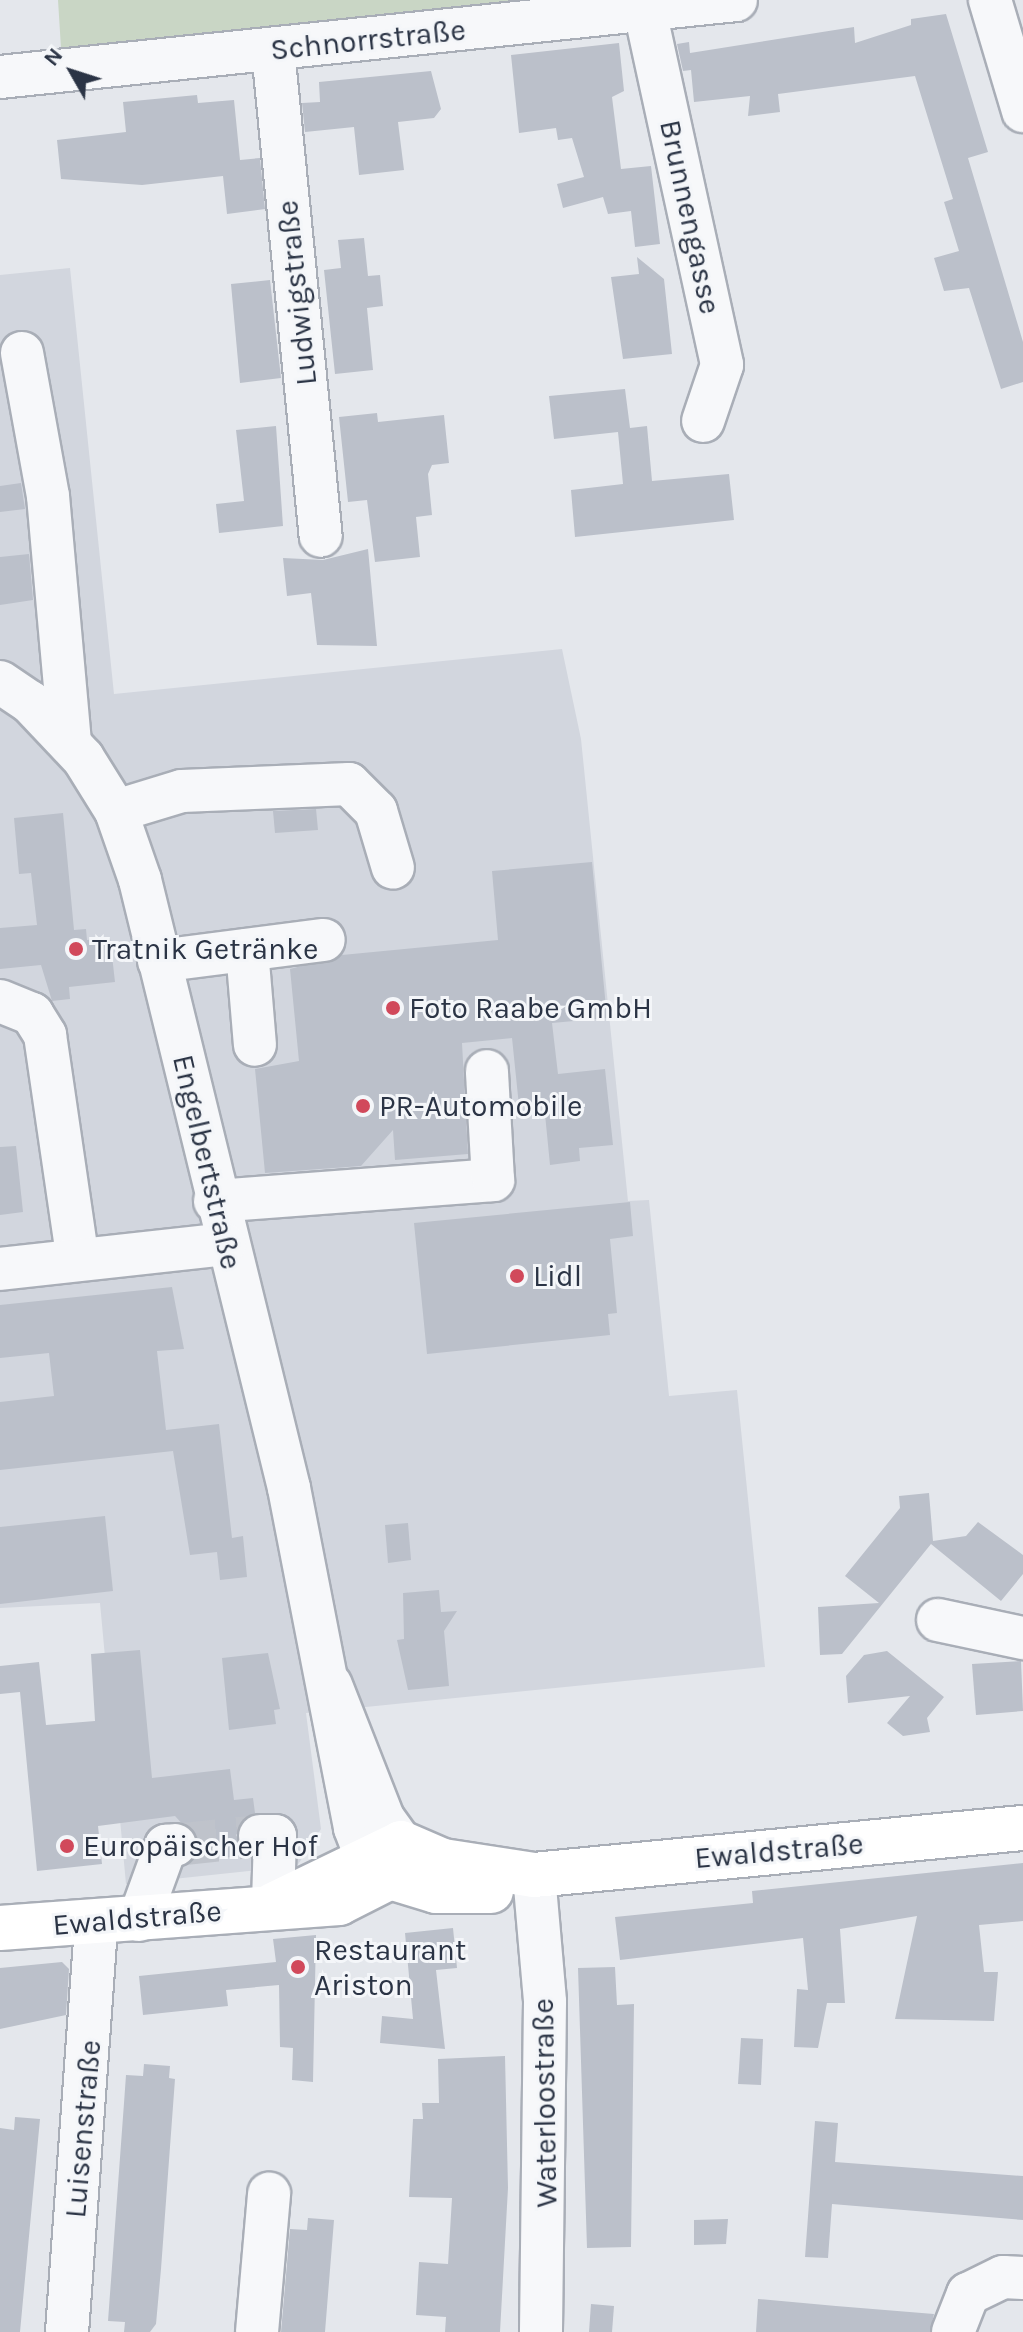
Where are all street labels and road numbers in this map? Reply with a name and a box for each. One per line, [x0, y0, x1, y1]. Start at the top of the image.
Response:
street label: Schnorrstraße [269, 12, 467, 68]
street label: Brunnengasse [652, 117, 728, 317]
street label: Ludwigstraße [269, 199, 325, 387]
street label: Engelbertstraße [165, 1051, 249, 1273]
street label: Ewaldstraße [693, 1826, 865, 1876]
street label: Ewaldstraße [51, 1893, 223, 1943]
street label: Waterloostraße [525, 1998, 565, 2208]
street label: Luisenstraße [57, 2038, 109, 2220]

